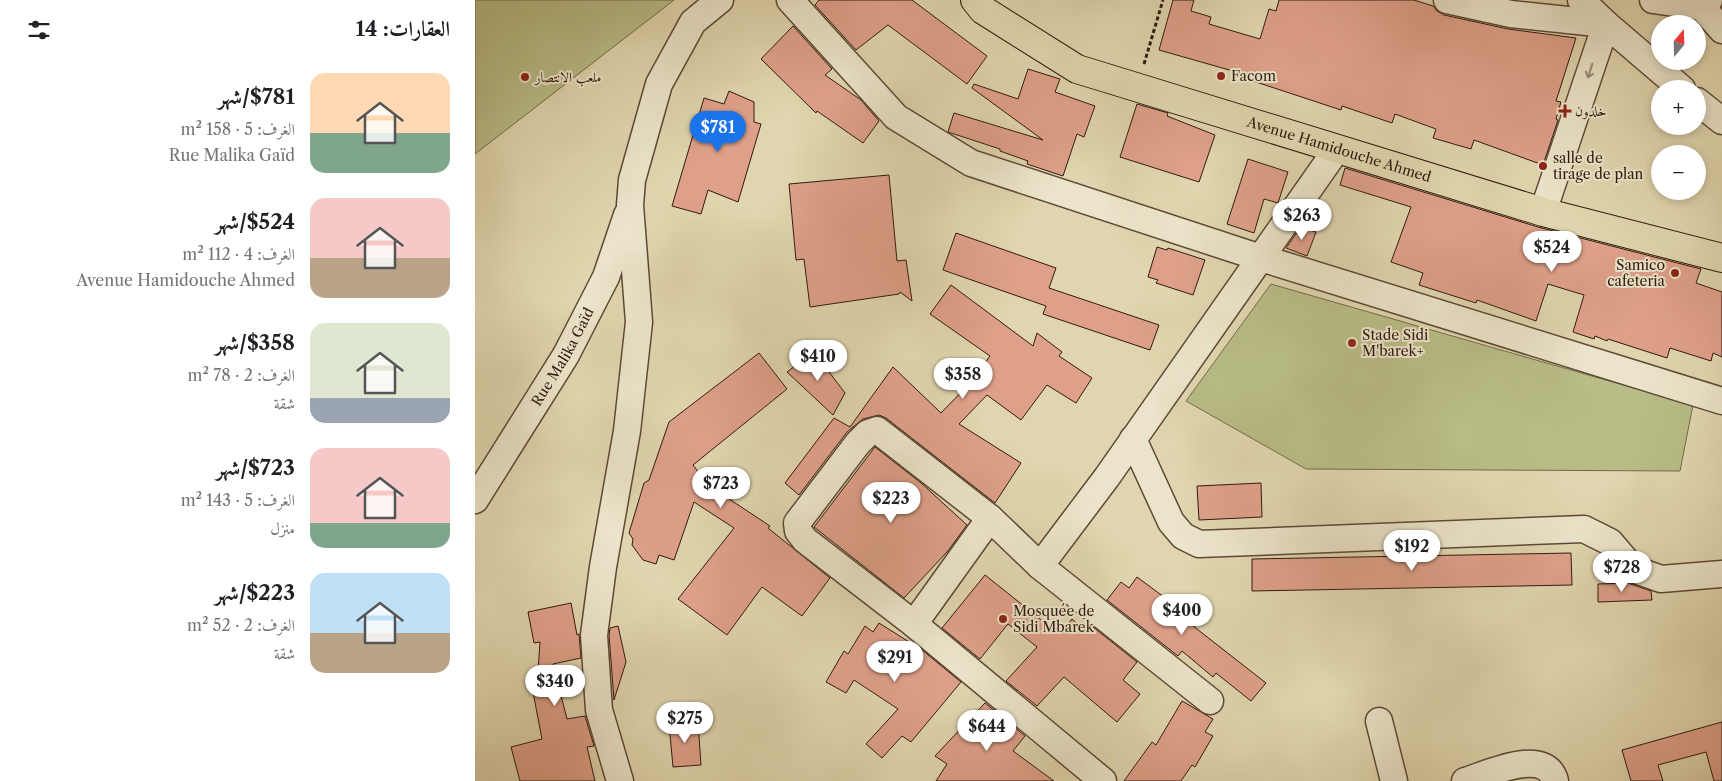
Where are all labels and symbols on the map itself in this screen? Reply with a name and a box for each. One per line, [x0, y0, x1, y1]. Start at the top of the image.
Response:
north arrow [1651, 15, 1706, 70]
one-way arrow [1585, 62, 1595, 78]
place label: Facom [1231, 67, 1276, 85]
place label: ملعب الانتصار [533, 68, 602, 87]
marker: Facom [1215, 70, 1227, 82]
marker: ملعب الانتصار [519, 71, 531, 83]
place label: خلدون [1575, 102, 1607, 120]
marker: خلدون [1559, 105, 1571, 117]
pin: $781 [688, 110, 748, 153]
street label: Avenue Hamidouche Ahmed [1244, 112, 1434, 186]
place label: salle de tirage de plan [1553, 149, 1644, 183]
marker: salle de tirage de plan [1537, 160, 1549, 172]
pin: $263 [1272, 198, 1332, 241]
pin: $524 [1522, 230, 1582, 273]
place label: Samico cafeteria [1607, 256, 1666, 290]
marker: Samico cafeteria [1669, 267, 1681, 279]
street label: Rue Malika Gaïd [527, 304, 598, 409]
place label: Stade Sidi M'barek+ [1362, 326, 1428, 360]
marker: Stade Sidi M'barek+ [1346, 337, 1358, 349]
pin: $410 [788, 340, 848, 382]
pin: $358 [933, 358, 993, 400]
pin: $723 [691, 466, 751, 509]
pin: $223 [861, 482, 921, 524]
pin: $192 [1382, 530, 1442, 572]
pin: $728 [1592, 550, 1652, 593]
pin: $400 [1152, 594, 1212, 636]
place label: Mosquée de Sidi Mbarek [1013, 602, 1095, 636]
marker: Mosquée de Sidi Mbarek [997, 613, 1009, 625]
pin: $291 [865, 640, 925, 683]
pin: $340 [525, 664, 585, 707]
pin: $275 [655, 702, 715, 744]
pin: $644 [957, 710, 1017, 752]

